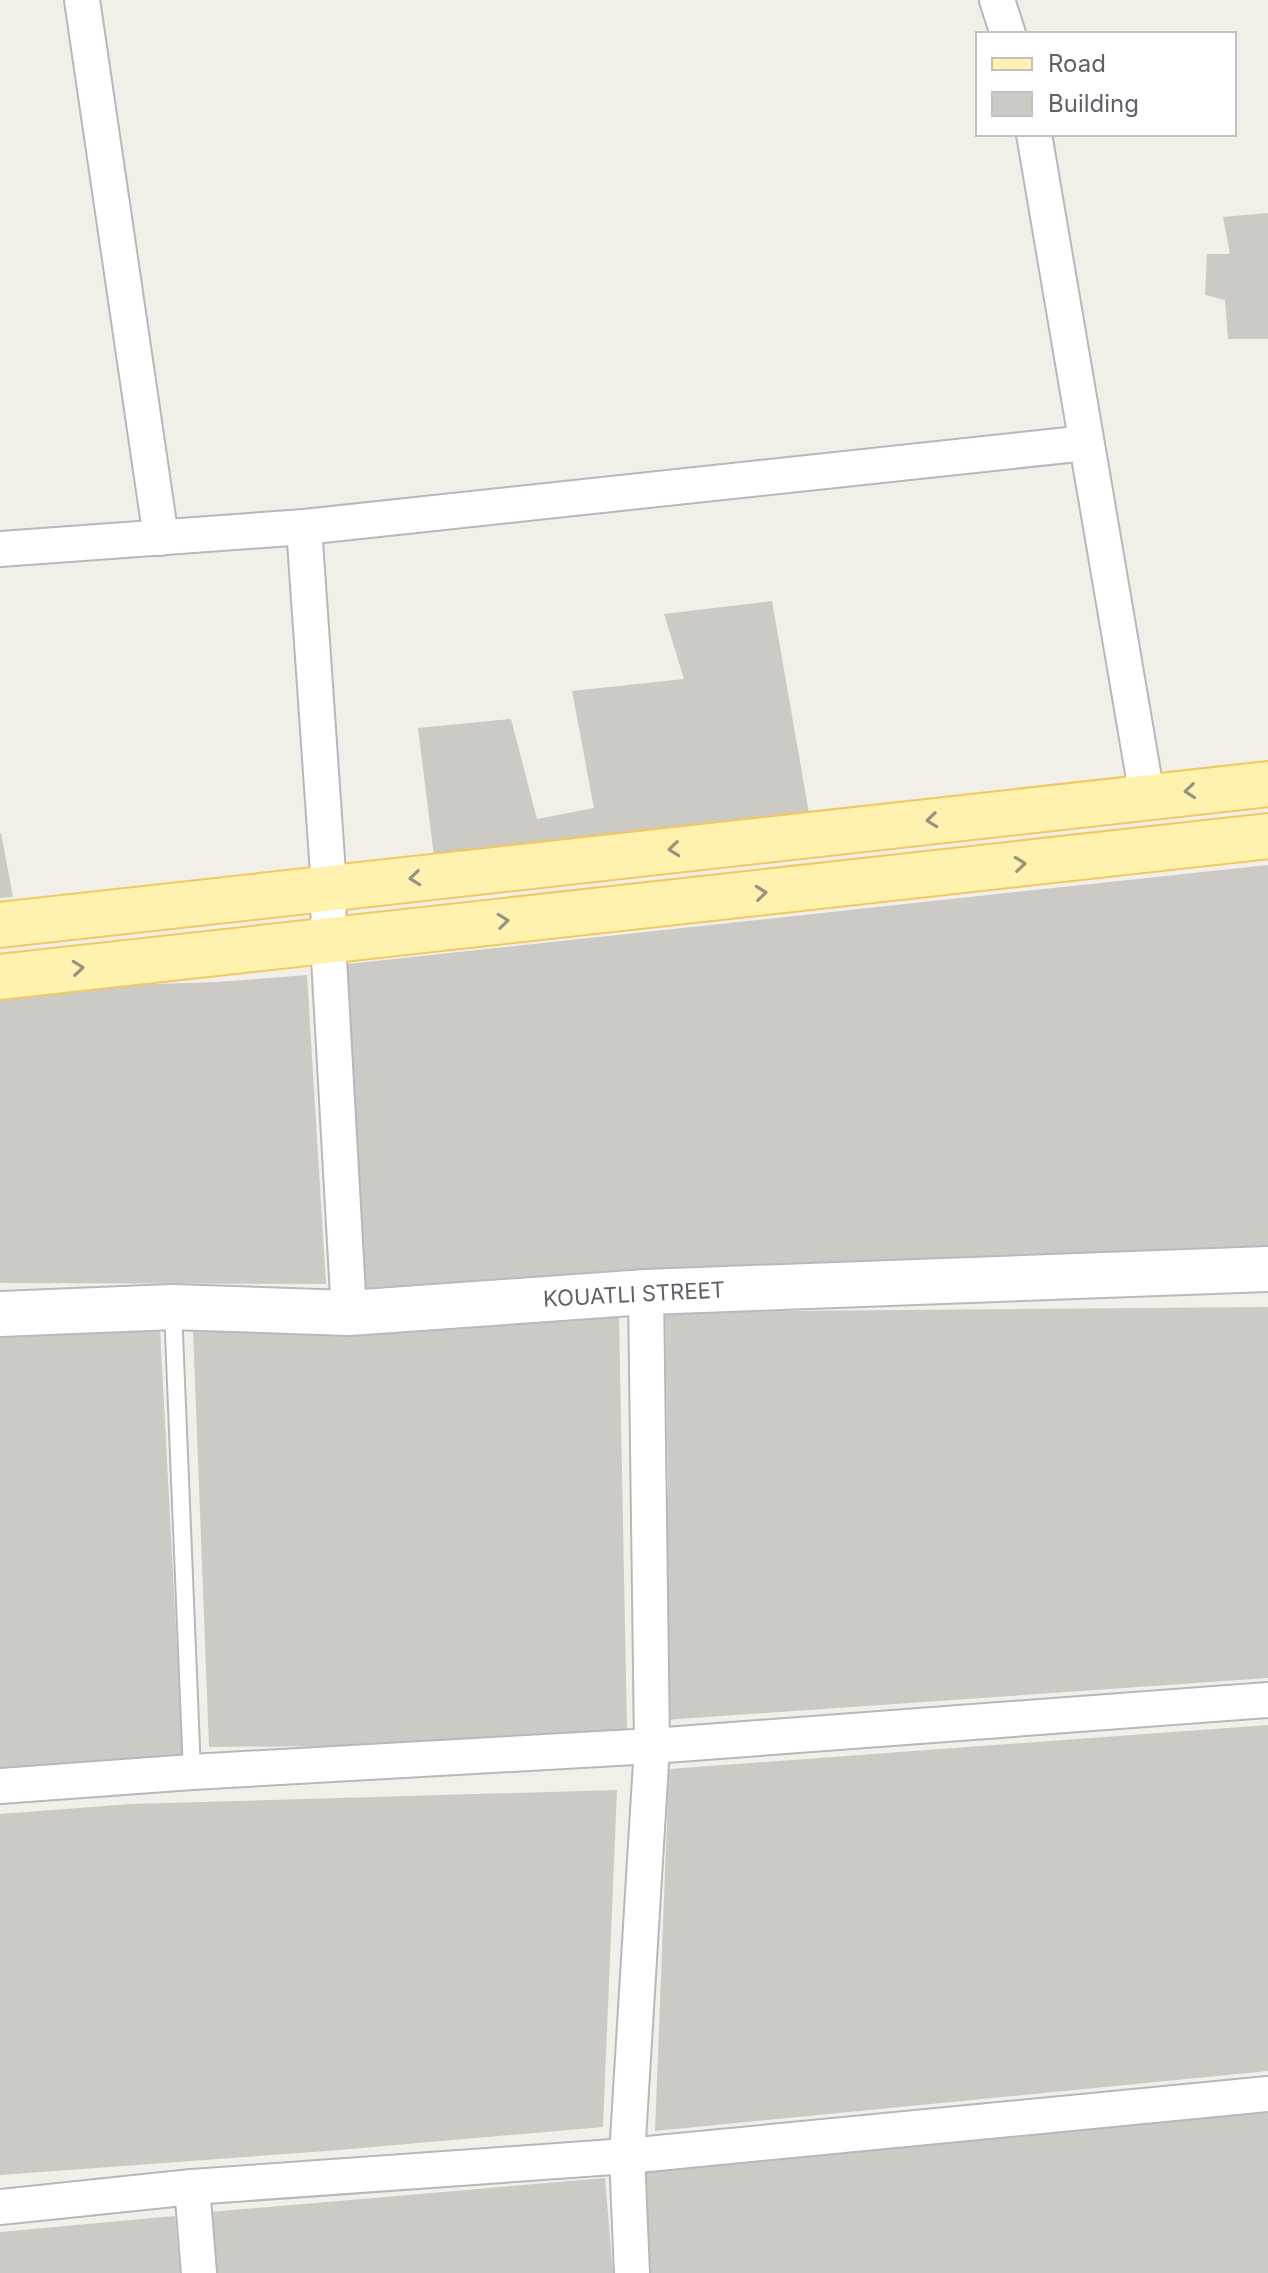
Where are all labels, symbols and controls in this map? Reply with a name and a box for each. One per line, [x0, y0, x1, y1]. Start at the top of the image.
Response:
legend [976, 32, 1236, 136]
text: Road [1048, 49, 1106, 78]
text: Building [1048, 89, 1139, 118]
one-way arrow [1183, 783, 1196, 800]
one-way arrow [925, 811, 938, 828]
one-way arrow [667, 840, 680, 857]
one-way arrow [1014, 855, 1027, 872]
one-way arrow [408, 869, 422, 886]
one-way arrow [755, 884, 768, 901]
one-way arrow [497, 913, 510, 930]
one-way arrow [71, 960, 84, 977]
street label: KOUATLI STREET [542, 1276, 726, 1312]

